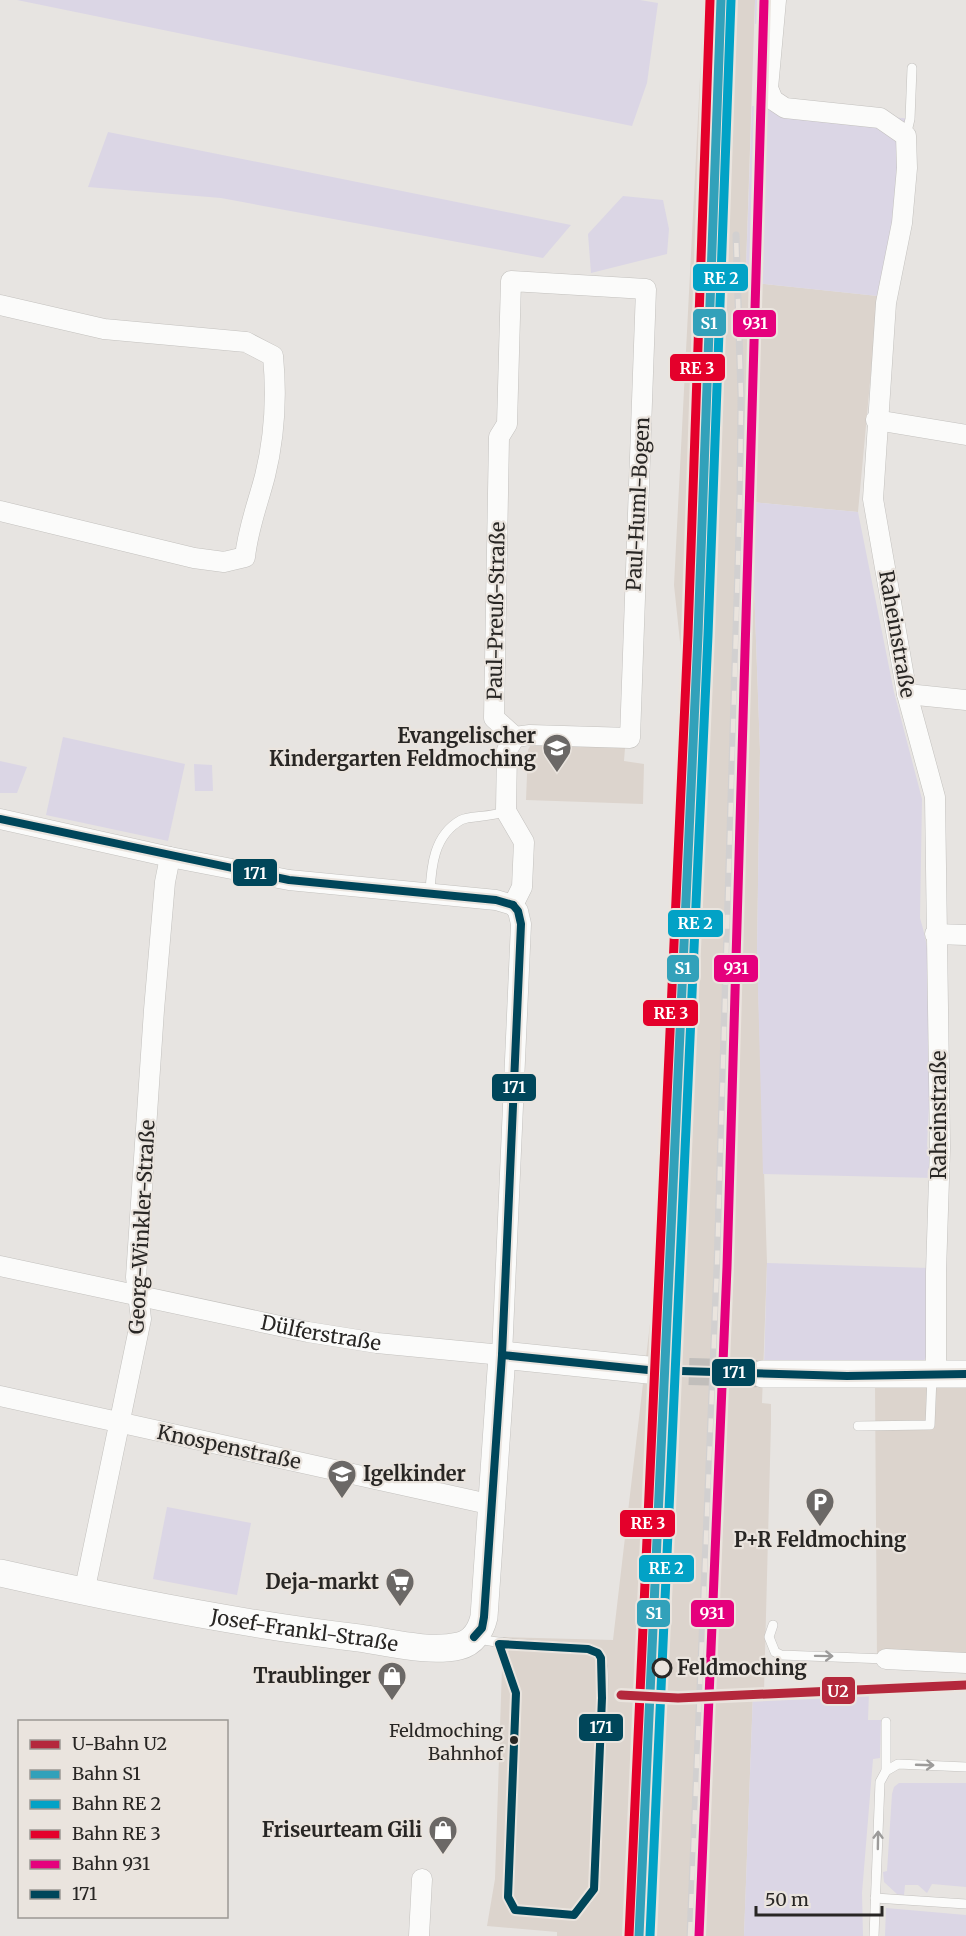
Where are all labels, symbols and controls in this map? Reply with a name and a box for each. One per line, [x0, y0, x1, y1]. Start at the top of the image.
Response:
line badge: RE 2 [692, 263, 749, 292]
text: RE 2 [703, 268, 739, 288]
line badge: S1 [692, 308, 727, 337]
line badge: 931 [732, 309, 777, 338]
text: S1 [701, 313, 718, 333]
text: 931 [742, 313, 768, 333]
line badge: RE 3 [669, 353, 726, 382]
text: RE 3 [680, 358, 714, 378]
street label: Paul-Huml-Bogen [620, 416, 655, 592]
street label: Paul-Preuß-Straße [481, 521, 510, 701]
street label: Raheinstraße [874, 568, 921, 700]
place label: Evangelischer Kindergarten Feldmoching [269, 723, 536, 771]
school or university icon: Evangelischer Kindergarten Feldmoching [541, 732, 573, 774]
line badge: 171 [232, 858, 278, 887]
text: 171 [243, 863, 267, 883]
line badge: RE 2 [667, 909, 724, 938]
text: RE 2 [677, 913, 713, 933]
line badge: S1 [666, 954, 700, 983]
line badge: 931 [713, 954, 759, 983]
text: S1 [675, 958, 692, 978]
text: 931 [723, 958, 749, 978]
line badge: RE 3 [642, 999, 699, 1027]
text: RE 3 [654, 1003, 688, 1023]
street label: Raheinstraße [926, 1051, 951, 1180]
line badge: 171 [491, 1073, 537, 1102]
text: 171 [502, 1077, 526, 1097]
street label: Georg-Winkler-Straße [123, 1119, 160, 1335]
street label: Dülferstraße [259, 1309, 383, 1355]
line badge: 171 [711, 1358, 756, 1387]
text: 171 [722, 1362, 746, 1382]
street label: Knospenstraße [155, 1419, 303, 1474]
school or university icon: Igelkinder [326, 1458, 358, 1500]
place label: Igelkinder [363, 1461, 466, 1486]
parking icon: P+R Feldmoching [804, 1486, 836, 1528]
line badge: RE 3 [619, 1509, 676, 1538]
text: RE 3 [631, 1513, 665, 1533]
place label: P+R Feldmoching [734, 1527, 907, 1552]
line badge: RE 2 [638, 1554, 695, 1583]
text: RE 2 [648, 1558, 684, 1578]
supermarket icon: Deja-markt [384, 1566, 416, 1608]
place label: Deja-markt [265, 1569, 379, 1594]
line badge: S1 [636, 1599, 671, 1628]
line badge: 931 [690, 1599, 735, 1628]
street label: Josef-Frankl-Straße [208, 1603, 400, 1656]
text: S1 [646, 1603, 663, 1623]
text: 931 [699, 1603, 725, 1623]
one-way arrow [814, 1651, 834, 1662]
place label: Feldmoching [677, 1655, 807, 1680]
marker: Feldmoching [652, 1658, 672, 1678]
shop icon: Traublinger [376, 1660, 408, 1702]
place label: Traublinger [253, 1663, 371, 1688]
line badge: U2 [821, 1676, 856, 1705]
text: U2 [827, 1681, 849, 1701]
line badge: 171 [578, 1713, 624, 1742]
text: 171 [589, 1717, 613, 1737]
place label: Feldmoching Bahnhof [389, 1719, 504, 1765]
legend [18, 1720, 228, 1918]
text: U-Bahn U2 [72, 1732, 167, 1755]
marker: Feldmoching Bahnhof [508, 1734, 520, 1746]
one-way arrow [915, 1760, 935, 1771]
text: Bahn S1 [72, 1762, 141, 1785]
text: Bahn RE 2 [72, 1792, 161, 1815]
shop icon: Friseurteam Gili [427, 1814, 459, 1856]
place label: Friseurteam Gili [262, 1817, 422, 1842]
text: Bahn RE 3 [72, 1822, 161, 1845]
one-way arrow [872, 1830, 884, 1850]
text: Bahn 931 [72, 1852, 150, 1875]
scale bar [756, 1879, 882, 1917]
text: 171 [72, 1882, 97, 1905]
text: 50 m [765, 1888, 809, 1911]

